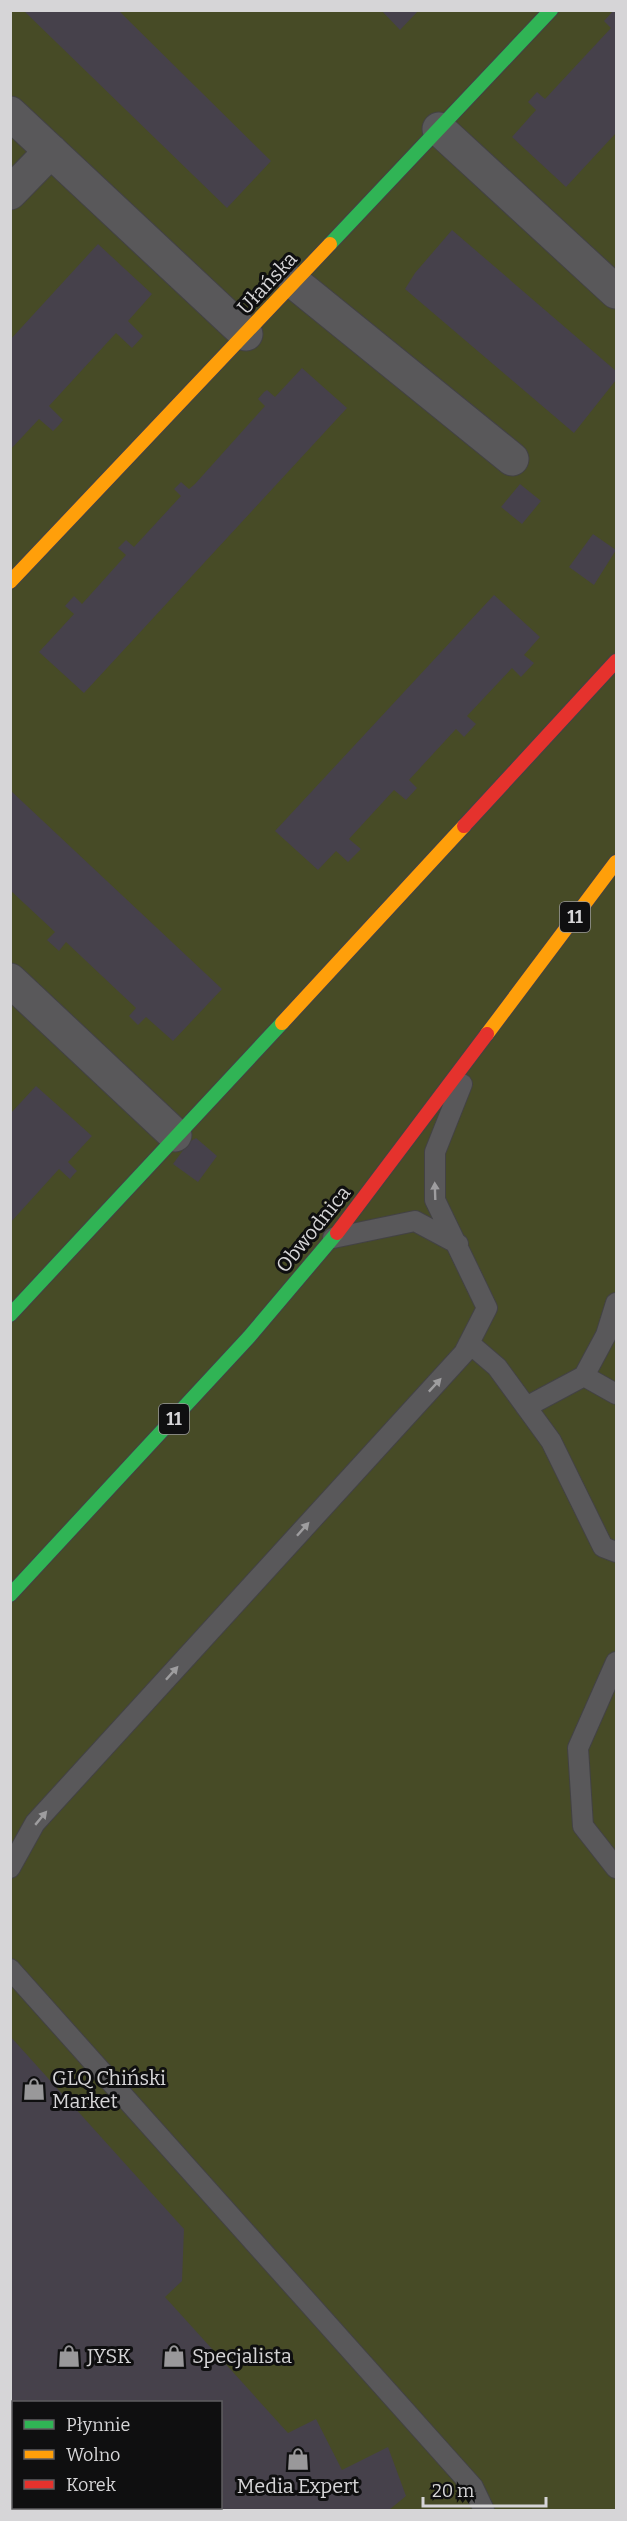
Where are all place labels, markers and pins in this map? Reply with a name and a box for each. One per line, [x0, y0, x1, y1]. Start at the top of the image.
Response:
place label: GLQ Chiński Market [52, 2066, 166, 2113]
shop icon: GLQ Chiński Market [21, 2076, 47, 2102]
shop icon: JYSK [56, 2343, 82, 2369]
shop icon: Specjalista [161, 2343, 187, 2369]
place label: JYSK [86, 2344, 131, 2368]
place label: Specjalista [192, 2344, 292, 2369]
shop icon: Media Expert [285, 2446, 311, 2472]
place label: Media Expert [237, 2474, 359, 2498]

